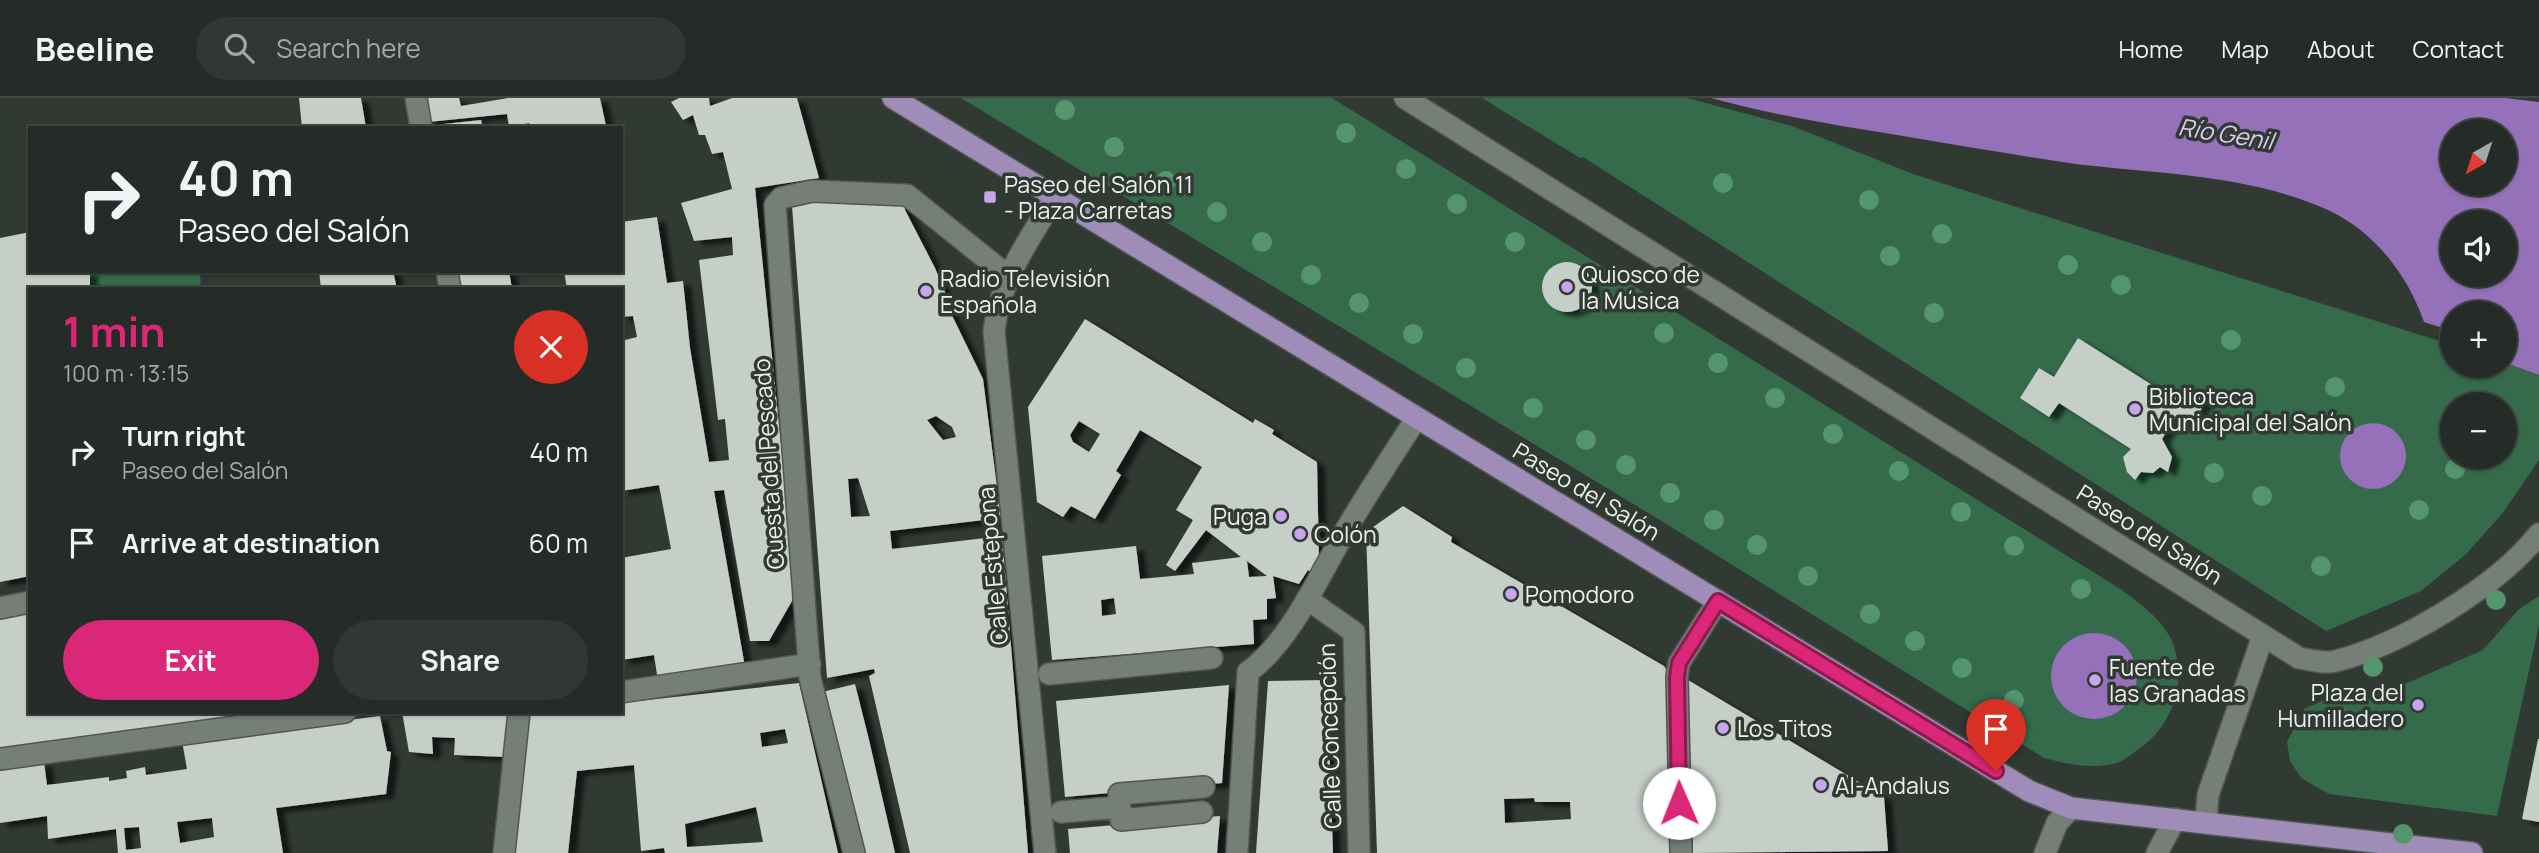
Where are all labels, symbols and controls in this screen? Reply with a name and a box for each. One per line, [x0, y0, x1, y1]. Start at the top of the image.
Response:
search box [196, 17, 686, 80]
text: Beeline [35, 26, 154, 71]
icon: search [220, 29, 258, 67]
text: Search here [276, 30, 421, 66]
text: Home [2118, 32, 2183, 65]
text: Map [2221, 32, 2269, 65]
text: About [2307, 32, 2375, 65]
text: Contact [2413, 32, 2504, 65]
water label: Río Genil [2176, 109, 2279, 157]
north arrow [2440, 119, 2516, 196]
map controls [2440, 119, 2517, 469]
text: 40 m [178, 144, 294, 211]
icon: right [63, 154, 154, 245]
place label: Paseo del Salón 11 - Plaza Carretas [1004, 168, 1193, 226]
marker: Paseo del Salón 11 - Plaza Carretas [982, 189, 998, 205]
text: Paseo del Salón [178, 208, 410, 252]
button: sound [2440, 210, 2517, 287]
place label: Quiosco de la Música [1581, 258, 1700, 316]
place label: Radio Televisión Española [940, 262, 1110, 320]
marker: Quiosco de la Música [1559, 279, 1575, 295]
marker: Radio Televisión Española [918, 283, 934, 299]
button: + [2440, 301, 2517, 378]
text: 1 min [63, 302, 166, 360]
button: close [514, 310, 588, 384]
text: 100 m · 13:15 [63, 357, 189, 389]
street label: Cuesta del Pescado [745, 358, 791, 570]
place label: Biblioteca Municipal del Salón [2149, 380, 2352, 438]
button: − [2440, 392, 2517, 469]
marker: Biblioteca Municipal del Salón [2127, 401, 2143, 417]
text: Turn right [122, 418, 246, 454]
icon: right [63, 433, 101, 471]
text: 40 m [530, 434, 588, 470]
street label: Paseo del Salón [1507, 434, 1667, 548]
text: Paseo del Salón [122, 454, 289, 486]
street label: Paseo del Salón [2071, 476, 2229, 592]
street label: Calle Estepona [969, 486, 1015, 646]
place label: Puga [1213, 500, 1267, 532]
marker: Puga [1273, 508, 1289, 524]
place label: Colón [1314, 518, 1377, 550]
icon: arrive [63, 524, 101, 562]
text: Arrive at destination [122, 525, 380, 561]
text: 60 m [529, 525, 588, 561]
marker: Colón [1292, 526, 1308, 542]
place label: Pomodoro [1525, 578, 1634, 610]
marker: Pomodoro [1503, 586, 1519, 602]
button: Exit [63, 620, 319, 700]
button: Share [333, 620, 588, 700]
street label: Calle Concepción [1310, 643, 1348, 829]
place label: Fuente de las Granadas [2109, 651, 2246, 709]
marker: Fuente de las Granadas [2087, 672, 2103, 688]
place label: Plaza del Humilladero [2277, 676, 2404, 734]
marker: Plaza del Humilladero [2410, 697, 2426, 713]
pin [1966, 699, 2026, 771]
icon: arrive [1977, 710, 2015, 748]
place label: Los Titos [1737, 712, 1832, 744]
marker: Los Titos [1715, 720, 1731, 736]
position arrow [1642, 766, 1716, 840]
place label: Al-Andalus [1835, 769, 1950, 801]
marker: Al-Andalus [1813, 777, 1829, 793]

